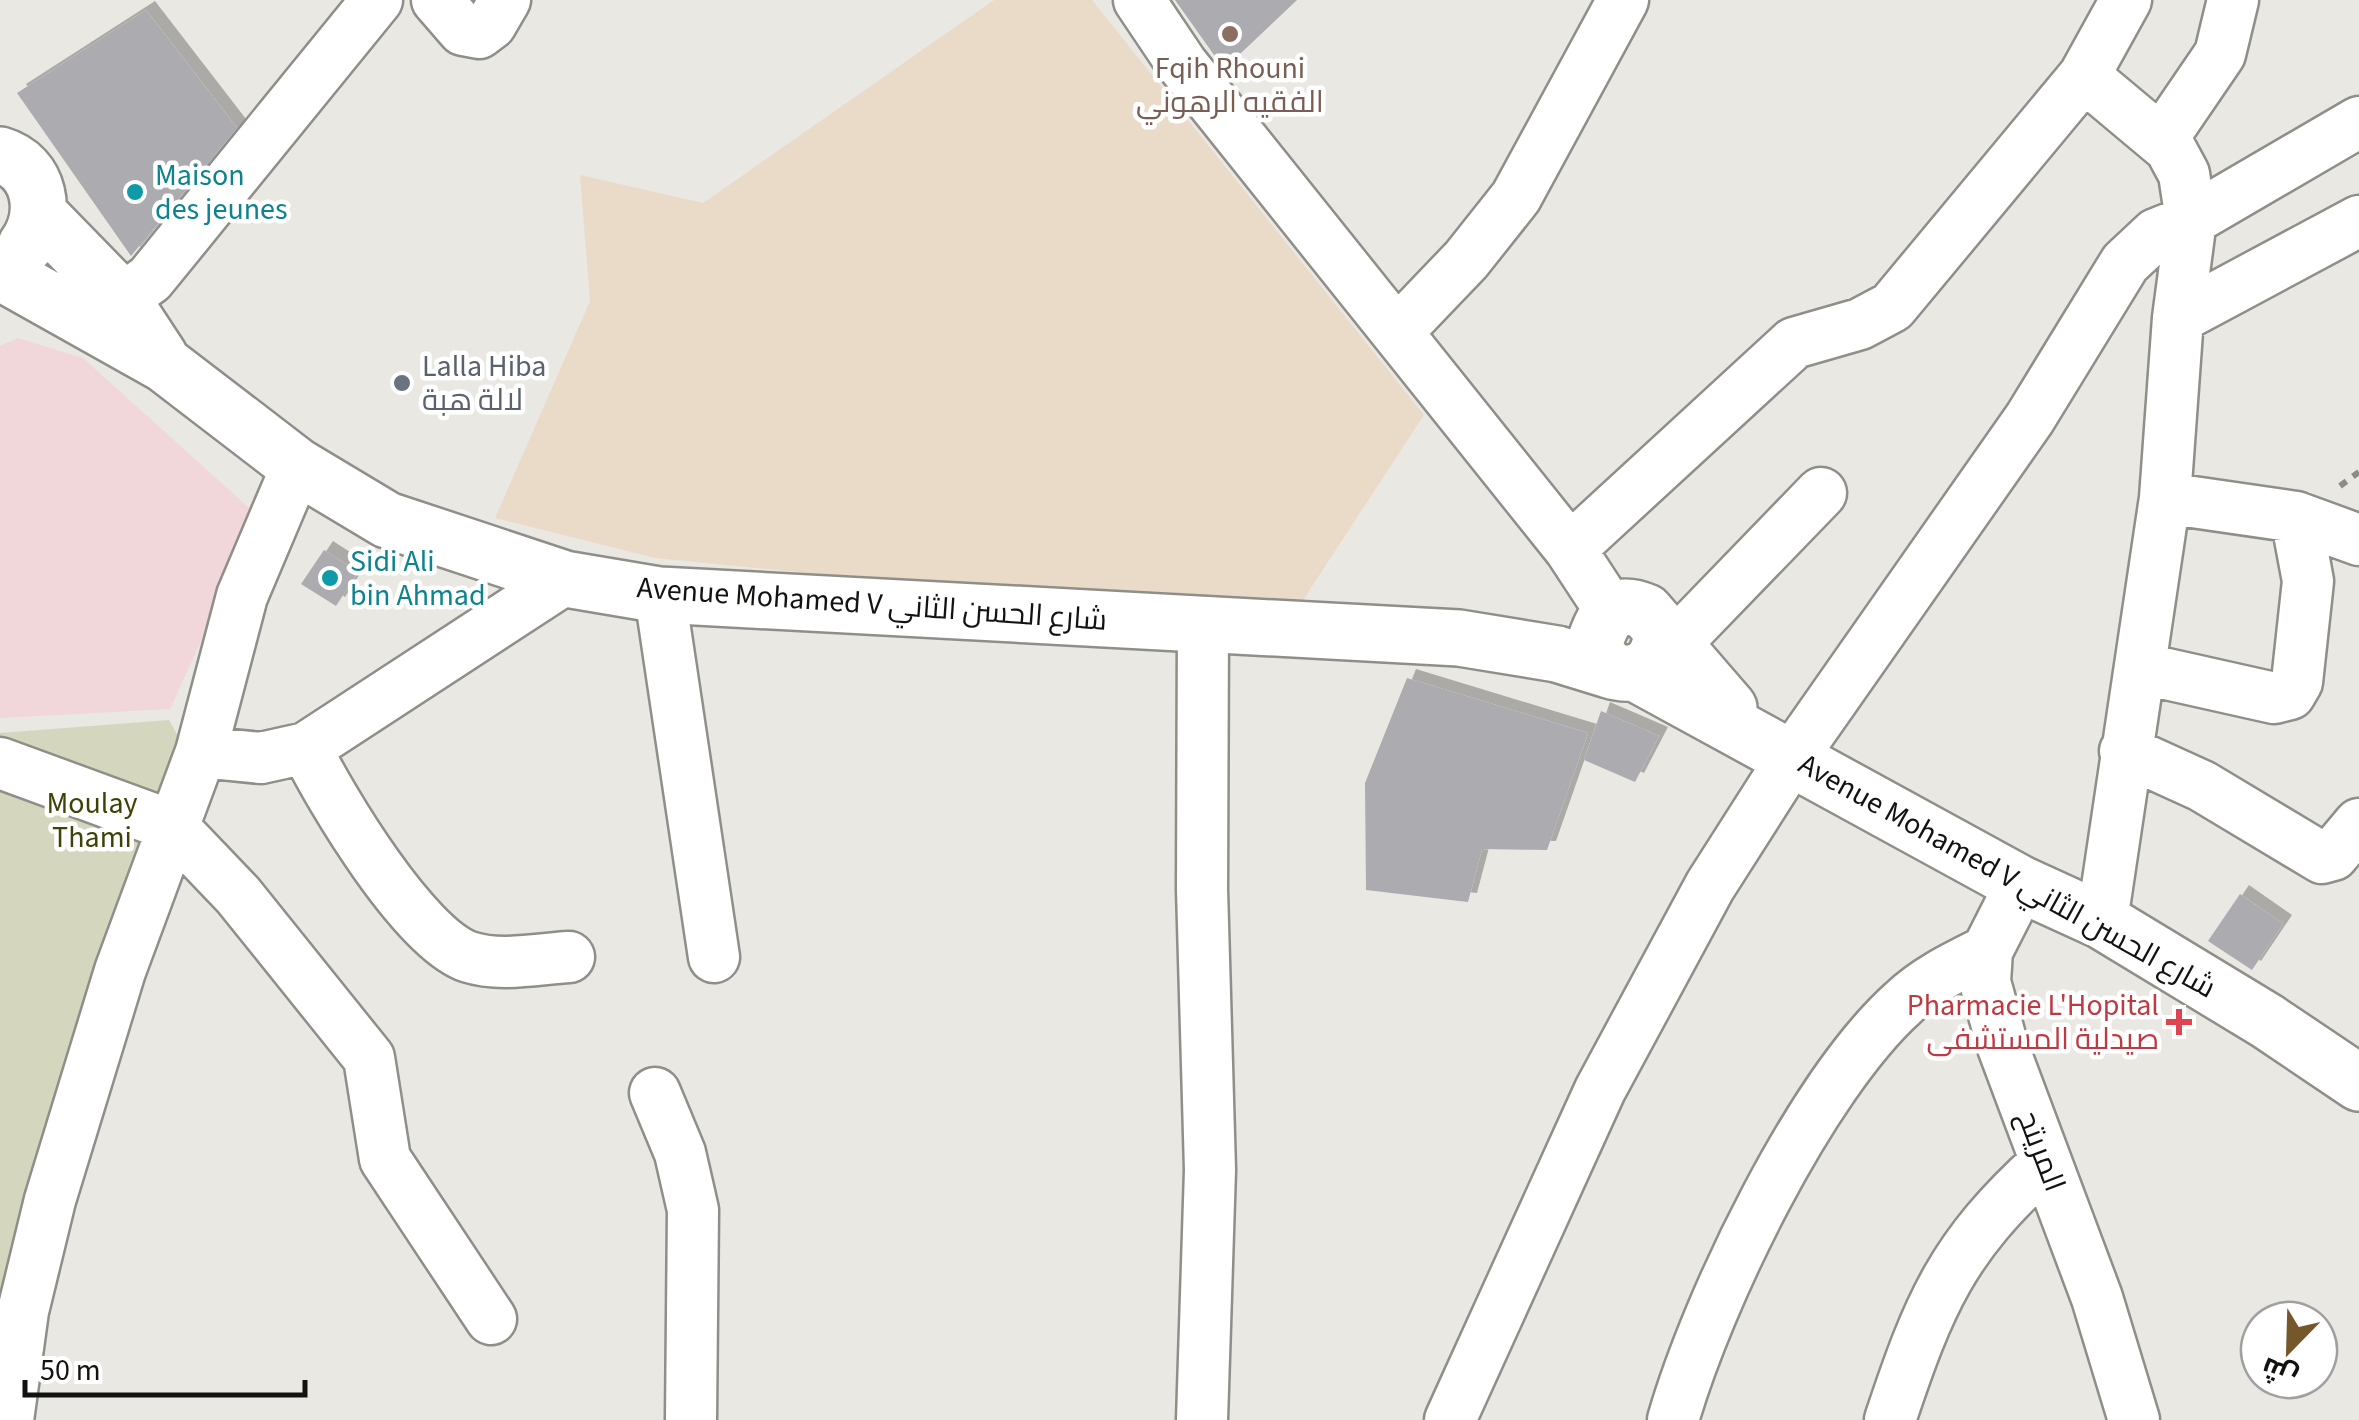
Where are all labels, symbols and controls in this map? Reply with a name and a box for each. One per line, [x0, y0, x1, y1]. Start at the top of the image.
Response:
marker: Fqih Rhouni الفقيه الرهوني [1219, 23, 1241, 45]
place label: Fqih Rhouni الفقيه الرهوني [1136, 47, 1324, 125]
place label: Maison des jeunes [155, 154, 288, 231]
marker: Maison des jeunes [124, 181, 146, 203]
place label: Lalla Hiba لالة هبة [422, 345, 546, 422]
marker: Lalla Hiba لالة هبة [391, 372, 413, 394]
place label: Sidi Ali bin Ahmad [350, 540, 486, 617]
street label: Avenue Mohamed V شارع الحسن الثاني [635, 566, 1108, 643]
marker: Sidi Ali bin Ahmad [319, 567, 341, 589]
street label: Avenue Mohamed V شارع الحسن الثاني [1790, 743, 2223, 1010]
park label: Moulay Thami [46, 782, 138, 859]
place label: Pharmacie L'Hopital صيدلية المستشفى [1907, 984, 2159, 1061]
marker: Pharmacie L'Hopital صيدلية المستشفى [2168, 1011, 2190, 1033]
street label: المريتح [2006, 1104, 2076, 1198]
north arrow [2239, 1300, 2339, 1400]
scale bar [25, 1335, 305, 1397]
text: ش [2255, 1347, 2304, 1398]
text: 50 m [40, 1349, 101, 1392]

